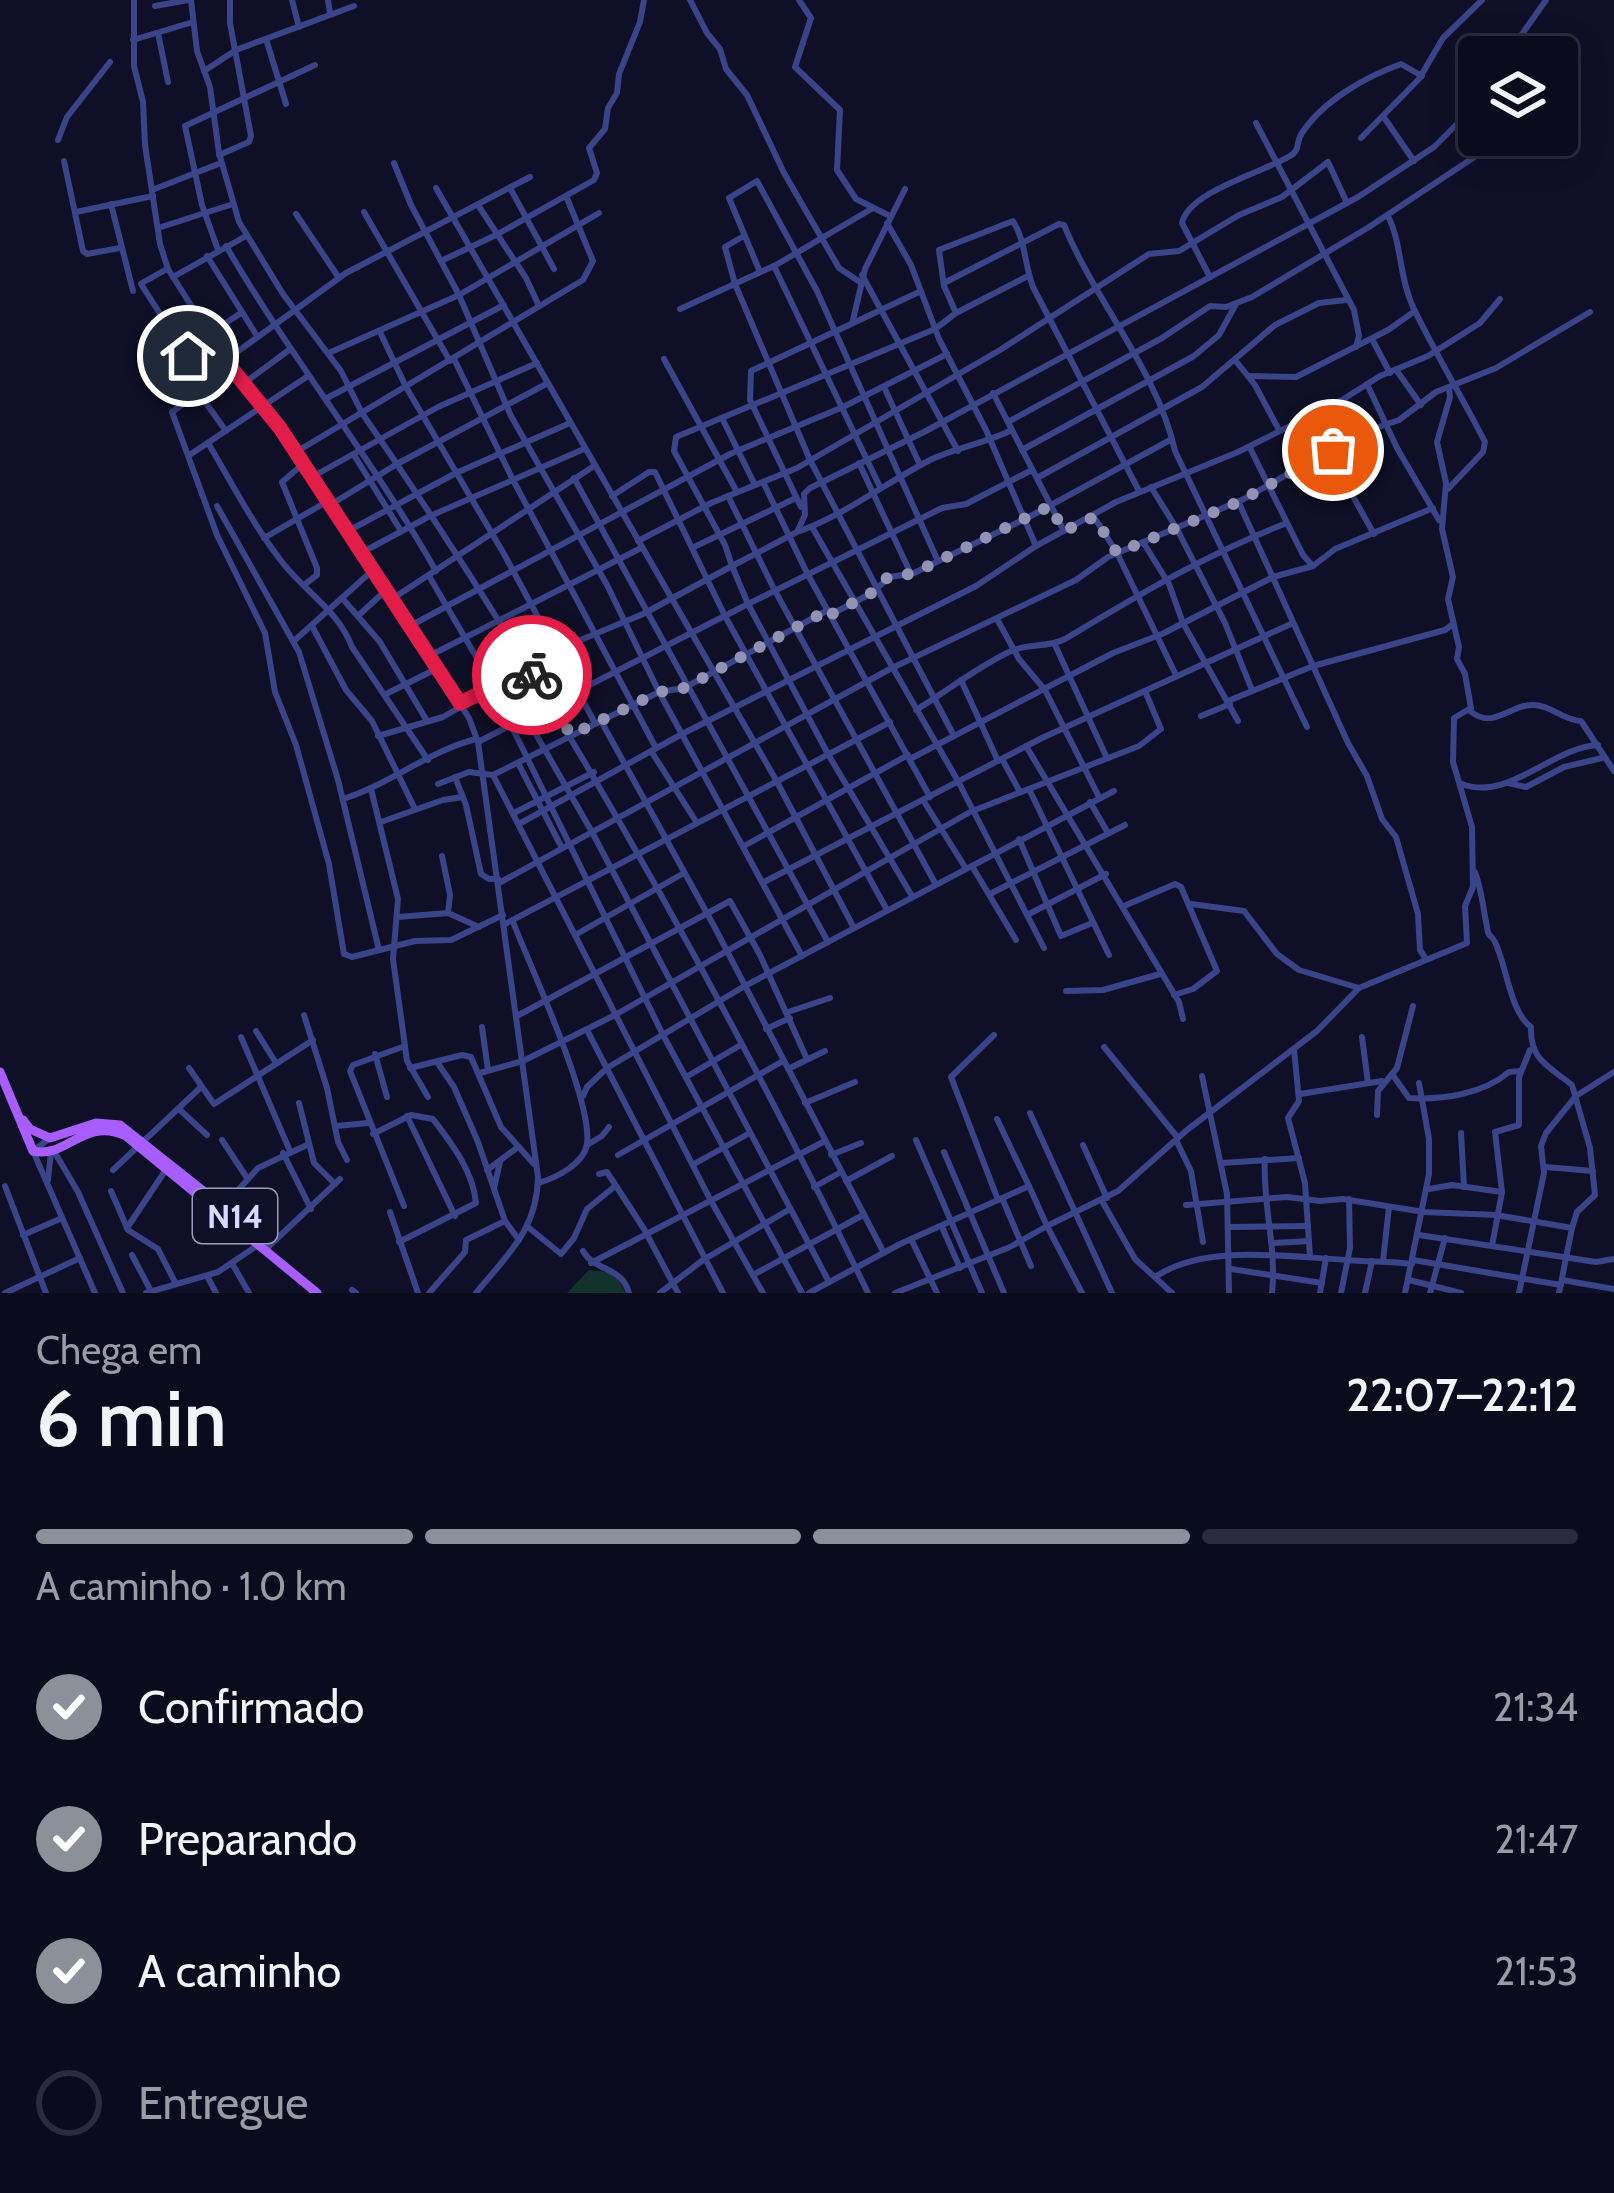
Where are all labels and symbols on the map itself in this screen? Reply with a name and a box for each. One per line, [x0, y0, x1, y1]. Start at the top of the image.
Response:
pin [137, 305, 239, 407]
pin [1282, 399, 1384, 501]
courier [472, 615, 592, 735]
road number: N14 [193, 1189, 277, 1243]

